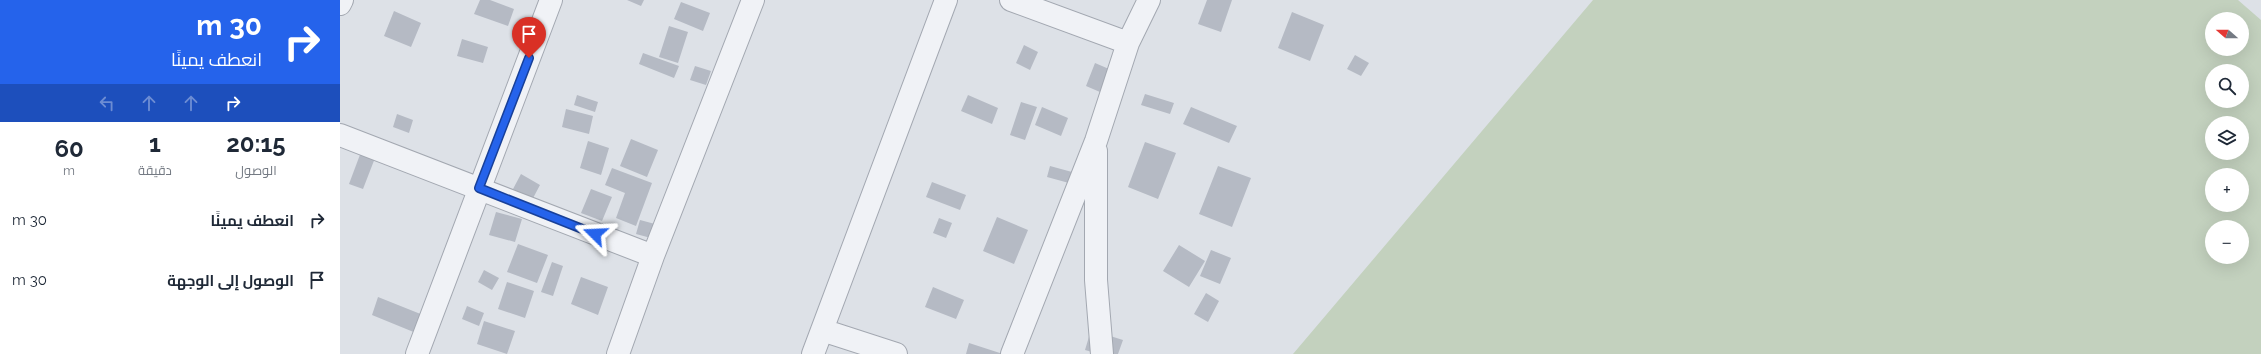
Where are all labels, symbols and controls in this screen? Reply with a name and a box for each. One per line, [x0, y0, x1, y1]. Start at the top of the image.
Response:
text: 30 m [196, 9, 262, 42]
north arrow [2205, 12, 2249, 56]
map controls [2205, 12, 2249, 264]
icon: right [276, 16, 328, 68]
pin [512, 17, 546, 58]
icon: arrive [518, 23, 540, 45]
text: انعطف يمينًا [171, 49, 262, 70]
button: search [2205, 64, 2249, 108]
icon: left [96, 92, 118, 114]
icon: ahead [138, 92, 160, 114]
icon: ahead [180, 92, 202, 114]
icon: right [222, 92, 244, 114]
button: layers [2205, 116, 2249, 160]
text: 1 [149, 129, 161, 158]
text: 20:15 [226, 129, 286, 158]
text: 60 [54, 134, 84, 163]
text: m [63, 163, 75, 178]
text: دقيقة [138, 163, 172, 178]
text: الوصول [235, 163, 277, 178]
button: + [2205, 168, 2249, 212]
icon: right [306, 209, 328, 231]
text: 30 m [12, 211, 47, 229]
text: انعطف يمينًا [210, 212, 294, 230]
position arrow [574, 213, 616, 255]
button: − [2205, 220, 2249, 264]
icon: arrive [306, 269, 328, 291]
text: 30 m [12, 271, 47, 289]
text: الوصول إلى الوجهة [167, 272, 294, 290]

